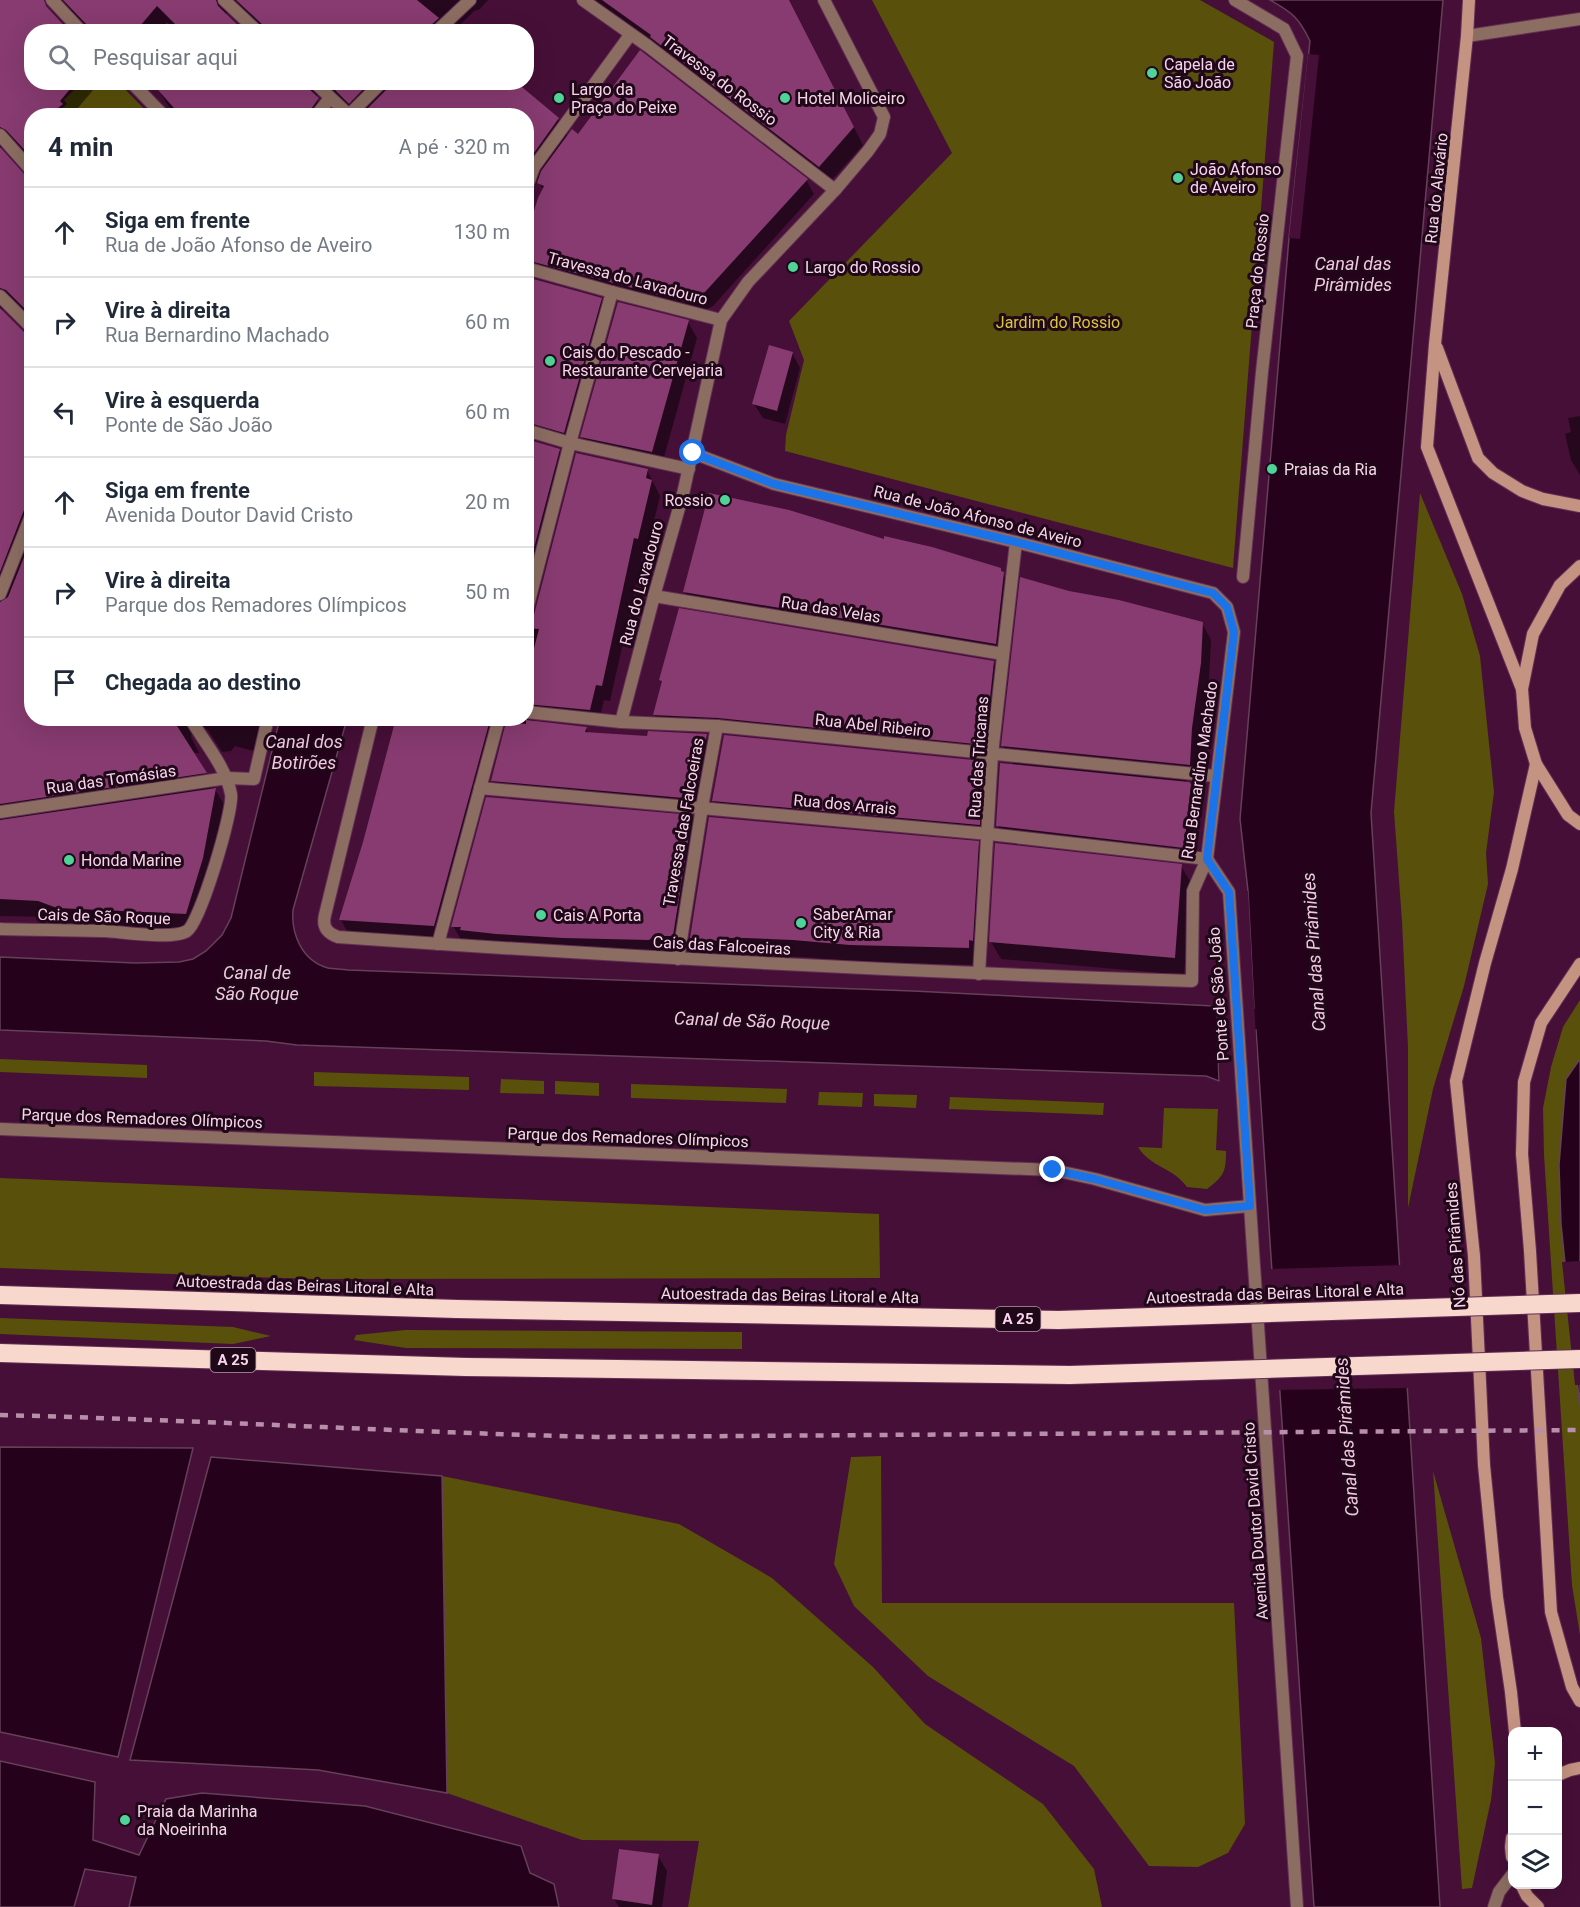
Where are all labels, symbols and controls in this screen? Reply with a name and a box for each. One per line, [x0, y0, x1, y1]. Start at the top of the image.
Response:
search box [24, 24, 534, 90]
street label: Travessa do Rossio [659, 31, 781, 130]
icon: search [45, 41, 78, 74]
text: Pesquisar aqui [93, 45, 238, 70]
place label: Capela de São João [1164, 55, 1235, 92]
marker: Capela de São João [1145, 66, 1159, 80]
place label: Largo da Praça do Peixe [571, 80, 677, 117]
place label: Hotel Moliceiro [797, 89, 905, 108]
marker: Largo da Praça do Peixe [552, 91, 566, 105]
marker: Hotel Moliceiro [778, 91, 792, 105]
text: 4 min [48, 132, 113, 162]
street label: Rua do Alavário [1421, 132, 1452, 244]
text: A pé · 320 m [399, 135, 510, 159]
place label: João Afonso de Aveiro [1190, 160, 1281, 197]
marker: João Afonso de Aveiro [1171, 171, 1185, 185]
text: Siga em frente [105, 208, 250, 233]
street label: Praça do Rossio [1242, 213, 1273, 330]
icon: ahead [48, 216, 81, 249]
text: 130 m [454, 220, 510, 244]
text: Rua de João Afonso de Aveiro [105, 233, 372, 257]
street label: Travessa do Lavadouro [546, 248, 710, 309]
water label: Canal das Pirâmides [1314, 253, 1392, 295]
place label: Largo do Rossio [805, 258, 920, 277]
marker: Largo do Rossio [786, 260, 800, 274]
text: Vire à direita [105, 298, 231, 323]
icon: right [48, 306, 81, 339]
text: 60 m [465, 310, 510, 334]
park label: Jardim do Rossio [996, 313, 1120, 332]
text: Rua Bernardino Machado [105, 323, 330, 347]
place label: Cais do Pescado - Restaurante Cervejaria [562, 343, 723, 380]
marker: Cais do Pescado - Restaurante Cervejaria [543, 354, 557, 368]
text: Vire à esquerda [105, 388, 259, 413]
icon: left [48, 396, 81, 429]
text: 60 m [465, 400, 510, 424]
text: Ponte de São João [105, 413, 273, 437]
route start [679, 439, 705, 465]
place label: Praias da Ria [1284, 460, 1377, 479]
marker: Praias da Ria [1265, 462, 1279, 476]
text: Siga em frente [105, 478, 250, 503]
street label: Rua de João Afonso de Aveiro [872, 481, 1084, 552]
icon: ahead [48, 486, 81, 519]
text: 20 m [465, 490, 510, 514]
place label: Rossio [664, 491, 713, 510]
marker: Rossio [718, 493, 732, 507]
text: Avenida Doutor David Cristo [105, 503, 353, 527]
street label: Rua do Lavadouro [616, 519, 667, 648]
text: Vire à direita [105, 568, 231, 593]
icon: right [48, 576, 81, 609]
text: 50 m [465, 580, 510, 604]
street label: Rua das Velas [780, 592, 882, 627]
text: Parque dos Remadores Olímpicos [105, 593, 407, 617]
icon: arrive [48, 666, 81, 699]
text: Chegada ao destino [105, 670, 301, 695]
street label: Rua Bernardino Machado [1178, 680, 1221, 860]
street label: Rua das Tricanas [965, 695, 992, 819]
street label: Rua Abel Ribeiro [814, 710, 932, 741]
water label: Canal dos Botirões [265, 731, 343, 773]
street label: Travessa das Falcoeiras [659, 736, 708, 908]
street label: Rua das Tomásias [45, 761, 177, 798]
street label: Rua dos Arrais [793, 791, 897, 818]
place label: Honda Marine [81, 851, 181, 870]
marker: Honda Marine [62, 853, 76, 867]
water label: Canal das Pirâmides [1297, 872, 1330, 1032]
street label: Cais de São Roque [37, 905, 171, 928]
place label: SaberAmar City & Ria [813, 905, 893, 942]
place label: Cais A Porta [553, 906, 642, 925]
marker: Cais A Porta [534, 908, 548, 922]
marker: SaberAmar City & Ria [794, 916, 808, 930]
street label: Ponte de São João [1204, 926, 1233, 1062]
street label: Cais das Falcoeiras [652, 932, 792, 959]
water label: Canal de São Roque [215, 962, 299, 1004]
water label: Canal de São Roque [674, 1007, 830, 1034]
street label: Parque dos Remadores Olímpicos [21, 1105, 263, 1132]
street label: Parque dos Remadores Olímpicos [507, 1124, 749, 1151]
route end [1039, 1156, 1065, 1182]
street label: Nó das Pirâmides [1442, 1181, 1469, 1308]
street label: Autoestrada das Beiras Litoral e Alta [176, 1271, 434, 1300]
street label: Autoestrada das Beiras Litoral e Alta [1146, 1279, 1404, 1308]
street label: Autoestrada das Beiras Litoral e Alta [661, 1284, 919, 1307]
road number: A 25 [996, 1307, 1040, 1331]
road number: A 25 [210, 1348, 256, 1372]
water label: Canal das Pirâmides [1330, 1357, 1363, 1517]
street label: Avenida Doutor David Cristo [1239, 1421, 1272, 1621]
map controls [1508, 1727, 1562, 1889]
button: + [1508, 1727, 1562, 1781]
button: − [1508, 1781, 1562, 1835]
place label: Praia da Marinha da Noeirinha [137, 1802, 258, 1839]
marker: Praia da Marinha da Noeirinha [118, 1813, 132, 1827]
button: layers [1508, 1835, 1562, 1889]

